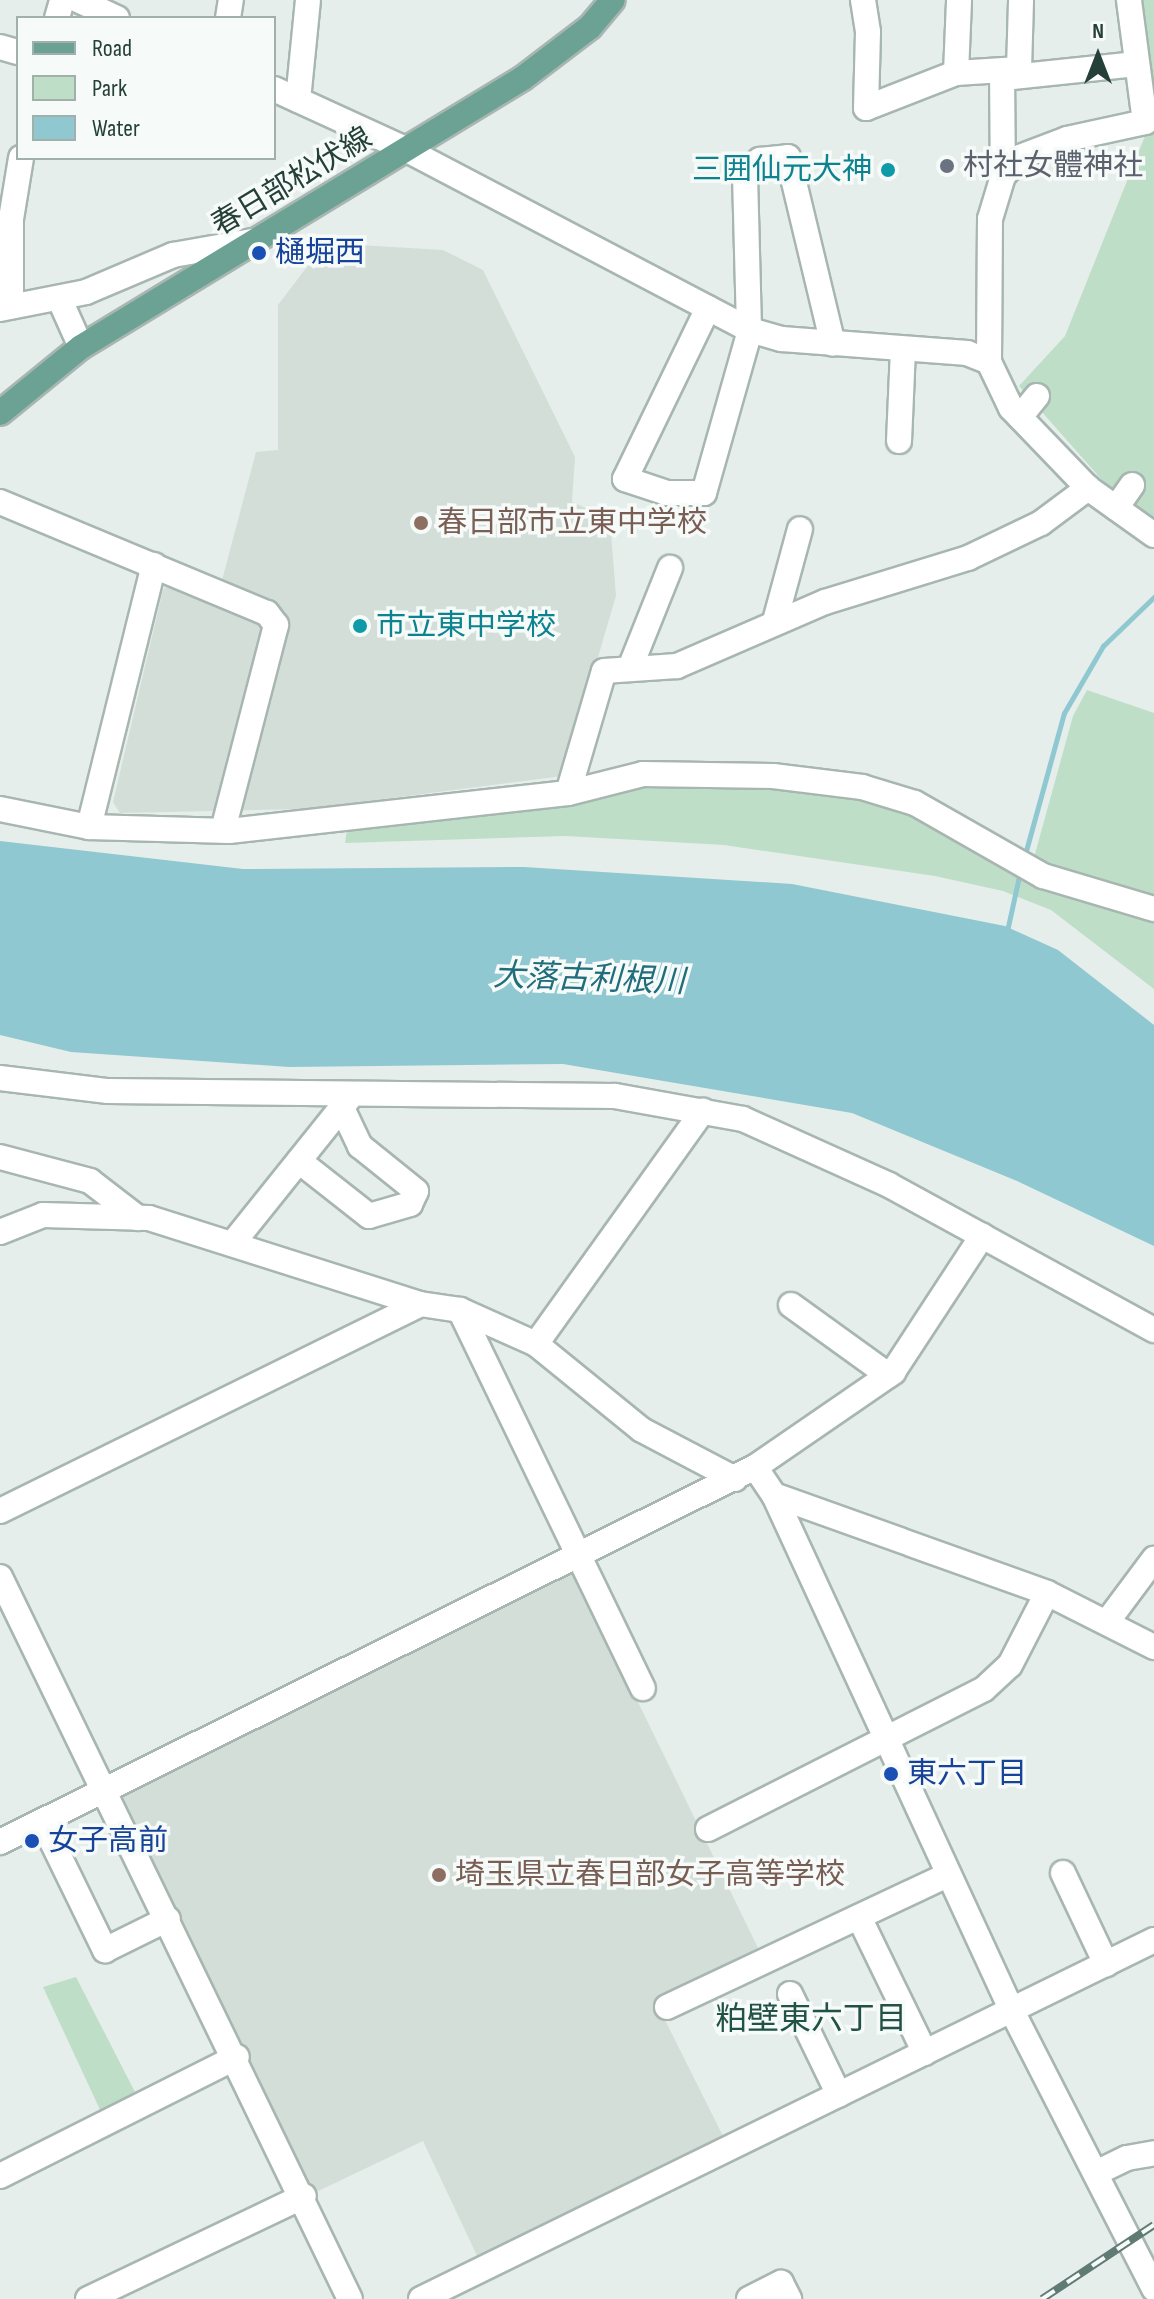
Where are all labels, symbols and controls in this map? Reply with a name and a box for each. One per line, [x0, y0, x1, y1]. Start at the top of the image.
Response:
legend [16, 16, 276, 160]
north arrow [1058, 16, 1138, 96]
text: N [1092, 18, 1104, 45]
text: Road [92, 34, 132, 63]
text: Park [92, 74, 127, 103]
text: Water [92, 114, 140, 143]
street label: 春日部松伏線 [206, 120, 378, 244]
place label: 村社女體神社 [963, 148, 1143, 184]
place label: 三囲仙元大神 [692, 152, 872, 188]
marker: 村社女體神社 [938, 157, 956, 175]
marker: 三囲仙元大神 [879, 161, 897, 179]
place label: 樋堀西 [275, 235, 365, 271]
marker: 樋堀西 [250, 244, 268, 262]
place label: 春日部市立東中学校 [437, 505, 707, 541]
marker: 春日部市立東中学校 [412, 514, 430, 532]
place label: 市立東中学校 [376, 608, 556, 644]
marker: 市立東中学校 [351, 617, 369, 635]
water label: 大落古利根川 [492, 957, 686, 1003]
place label: 東六丁目 [907, 1756, 1027, 1792]
marker: 東六丁目 [882, 1765, 900, 1783]
place label: 女子高前 [48, 1823, 168, 1859]
marker: 女子高前 [23, 1832, 41, 1850]
place label: 埼玉県立春日部女子高等学校 [455, 1857, 845, 1893]
marker: 埼玉県立春日部女子高等学校 [430, 1866, 448, 1884]
district label: 粕壁東六丁目 [715, 2001, 907, 2039]

